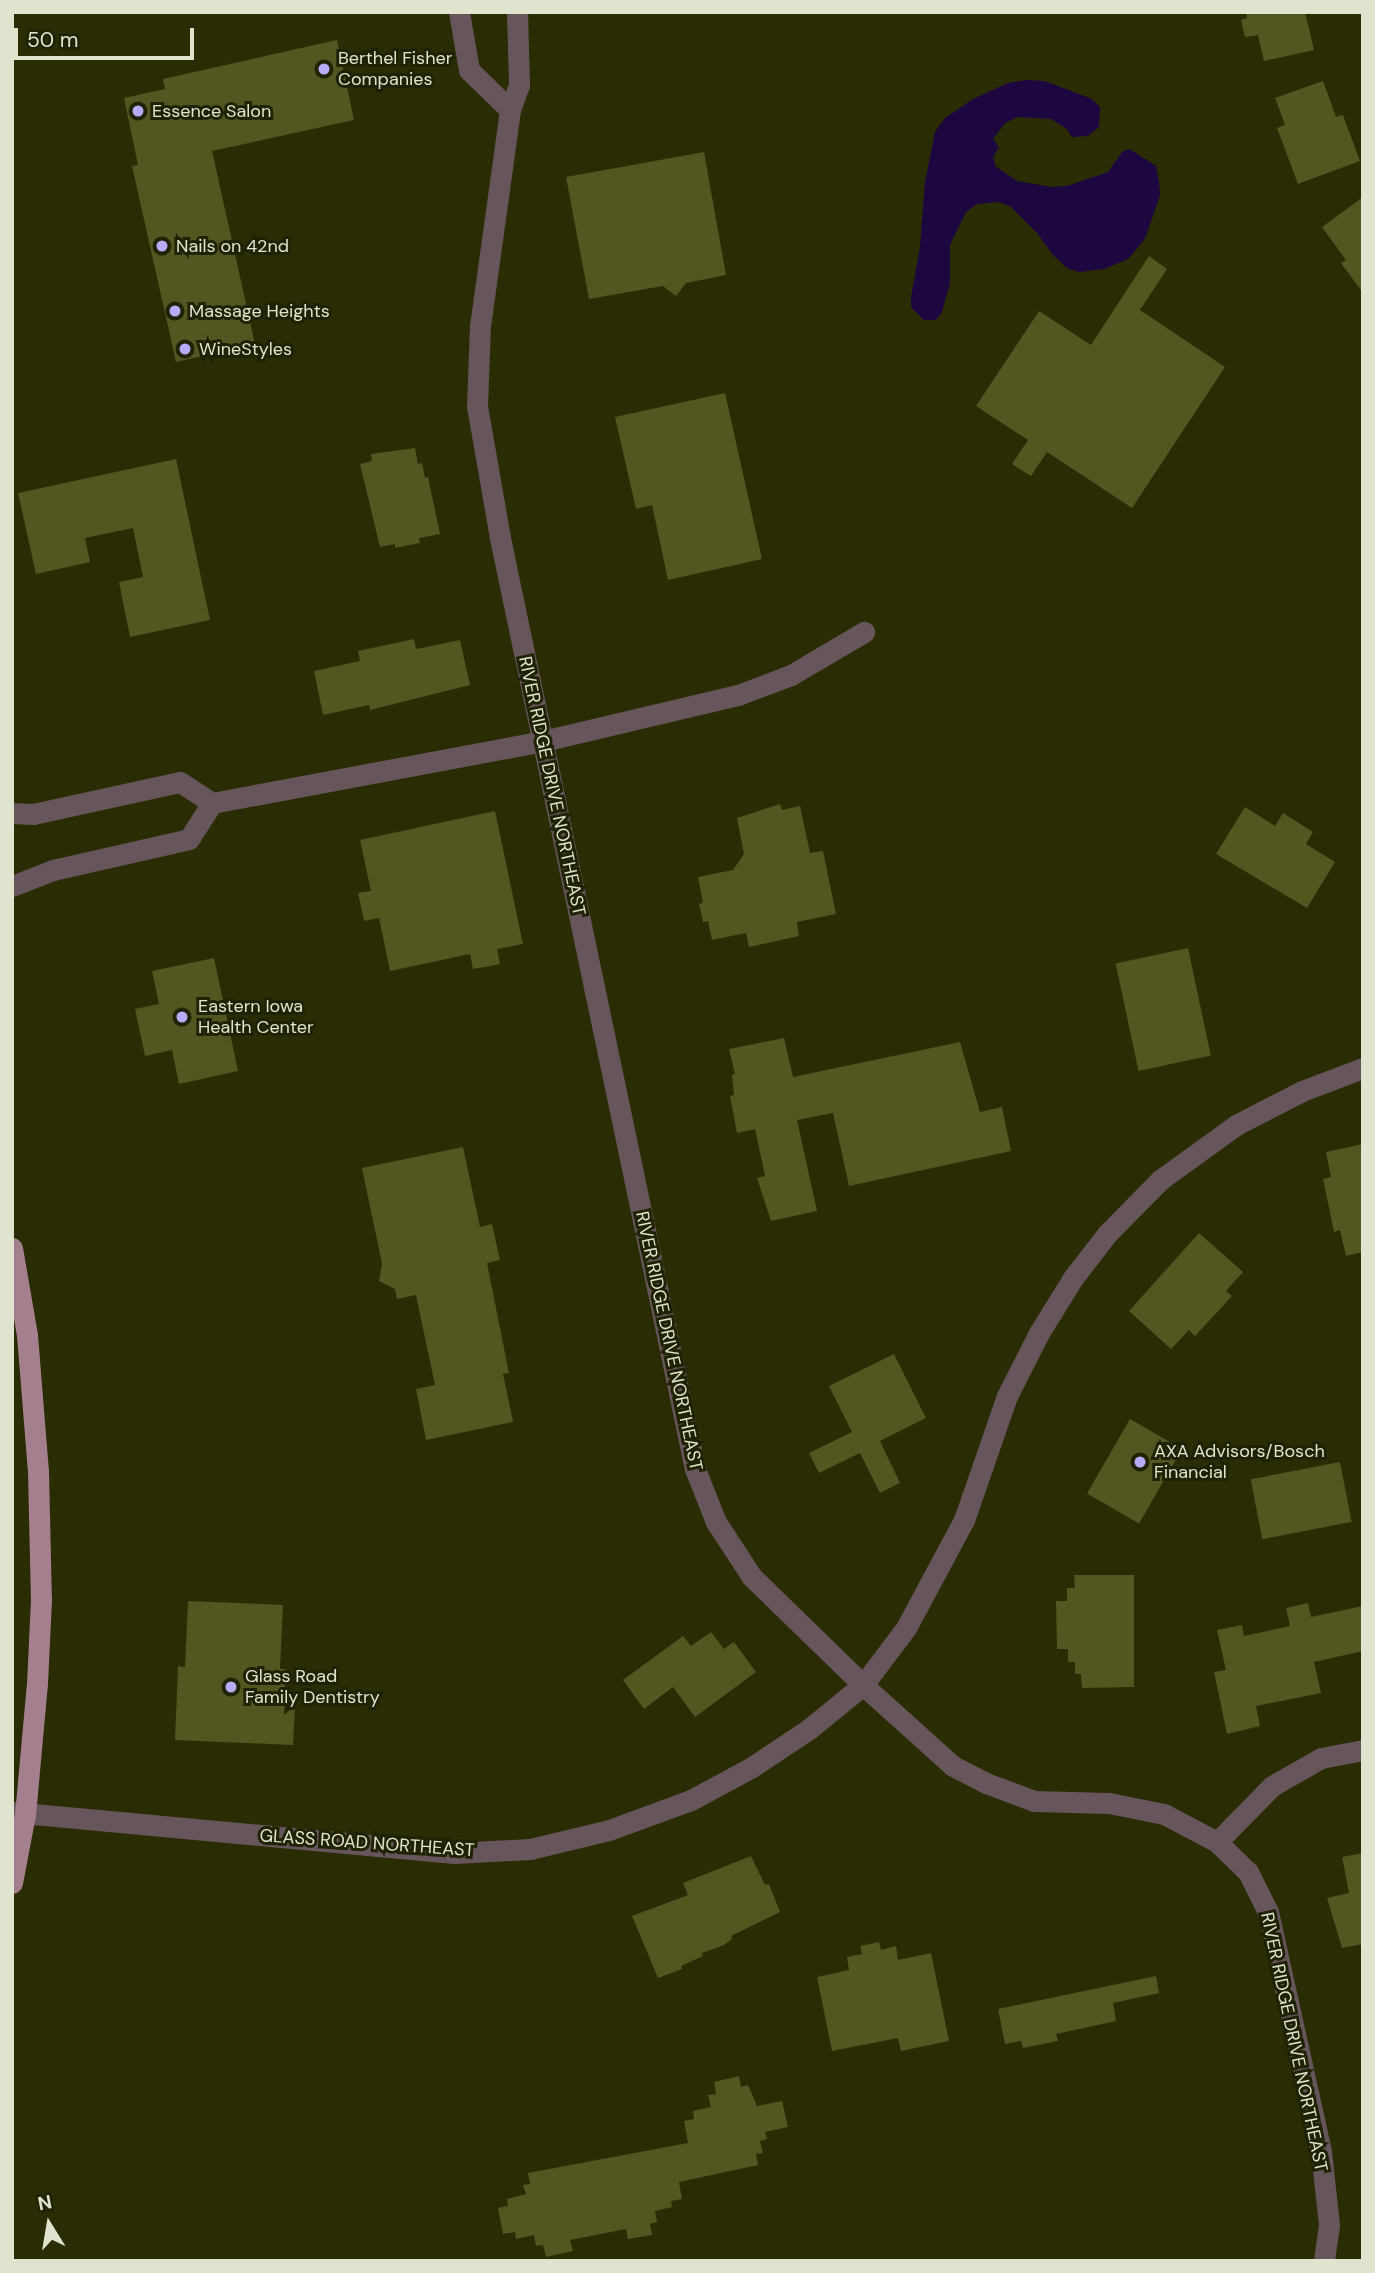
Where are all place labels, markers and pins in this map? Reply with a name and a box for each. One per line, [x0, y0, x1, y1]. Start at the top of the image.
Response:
place label: Berthel Fisher Companies [338, 48, 452, 90]
marker: Berthel Fisher Companies [316, 61, 332, 77]
place label: Essence Salon [152, 100, 271, 122]
marker: Essence Salon [130, 103, 146, 119]
place label: Nails on 42nd [176, 235, 289, 257]
marker: Nails on 42nd [154, 238, 170, 254]
place label: Massage Heights [189, 300, 330, 322]
marker: Massage Heights [167, 303, 183, 319]
place label: WineStyles [199, 338, 292, 360]
marker: WineStyles [177, 341, 193, 357]
place label: Eastern Iowa Health Center [198, 996, 314, 1038]
marker: Eastern Iowa Health Center [172, 1007, 192, 1027]
place label: AXA Advisors/Bosch Financial [1154, 1441, 1325, 1484]
marker: AXA Advisors/Bosch Financial [1132, 1454, 1148, 1470]
place label: Glass Road Family Dentistry [245, 1666, 380, 1708]
marker: Glass Road Family Dentistry [223, 1679, 239, 1695]

